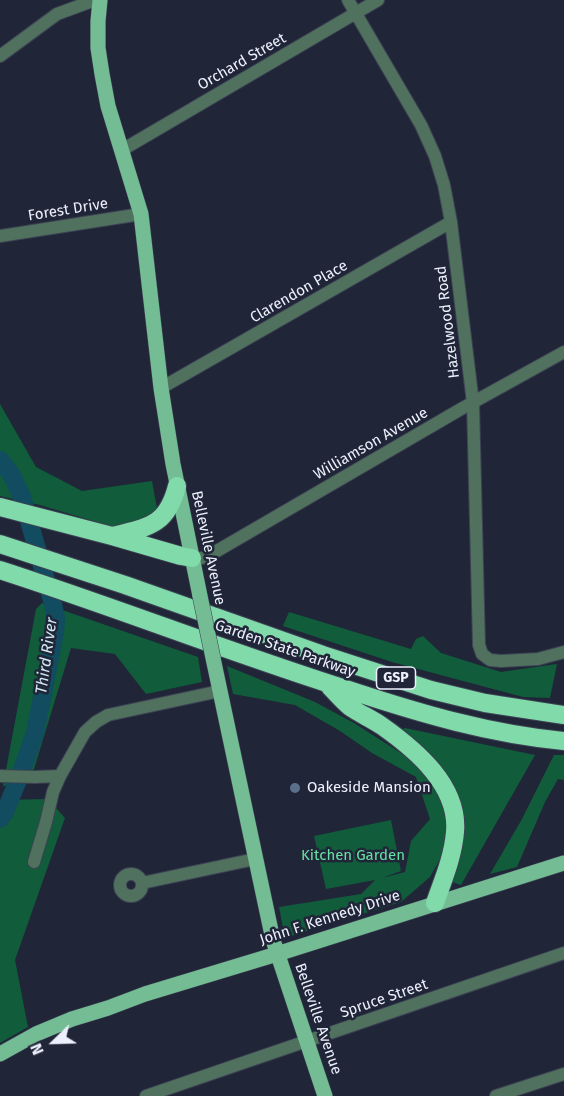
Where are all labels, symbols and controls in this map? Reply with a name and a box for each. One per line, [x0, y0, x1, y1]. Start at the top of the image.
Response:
street label: Orchard Street [195, 30, 289, 94]
street label: Forest Drive [27, 195, 109, 225]
street label: Clarendon Place [247, 257, 351, 327]
street label: Hazelwood Road [432, 265, 464, 379]
street label: Williamson Avenue [311, 404, 431, 484]
street label: Belleville Avenue [187, 489, 229, 607]
water label: Third River [32, 616, 62, 696]
street label: Garden State Parkway [212, 617, 358, 681]
road number: GSP [376, 667, 416, 689]
place label: Oakeside Mansion [307, 779, 431, 797]
marker: Oakeside Mansion [288, 781, 302, 795]
park label: Kitchen Garden [301, 847, 405, 865]
street label: John F. Kennedy Drive [257, 887, 403, 949]
street label: Belleville Avenue [291, 961, 345, 1077]
street label: Spruce Street [338, 976, 430, 1022]
north arrow [24, 1012, 84, 1072]
text: N [26, 1041, 48, 1058]

